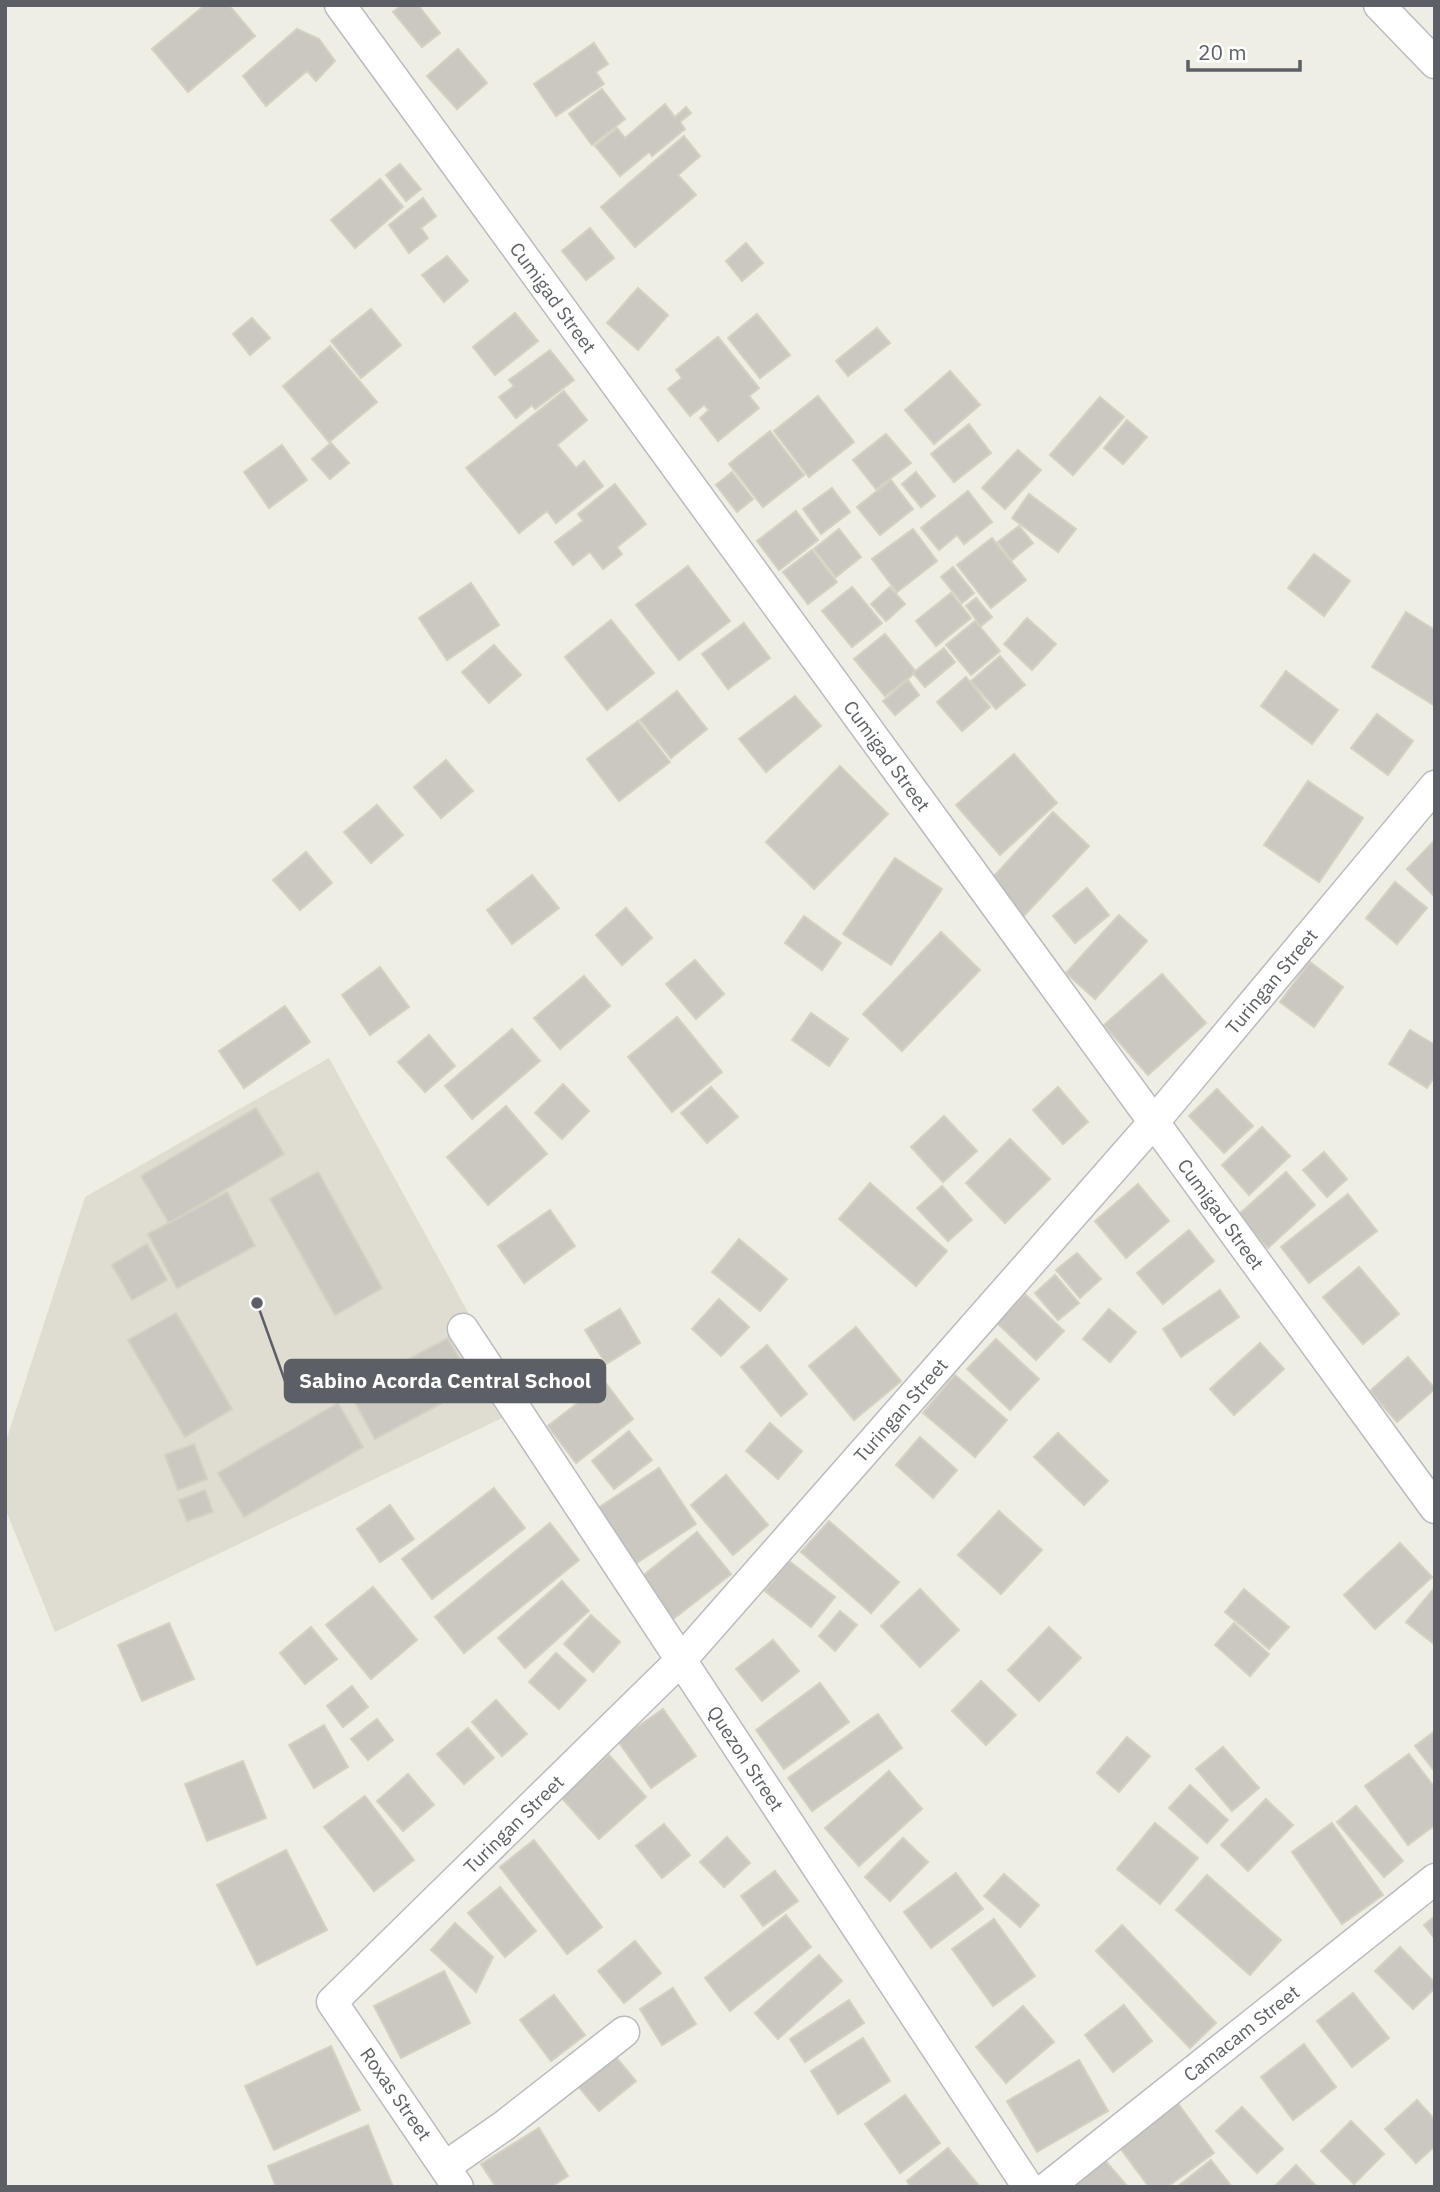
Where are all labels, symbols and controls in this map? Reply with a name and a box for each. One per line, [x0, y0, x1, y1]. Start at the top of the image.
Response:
scale bar [1188, 28, 1300, 72]
text: 20 m [1198, 38, 1247, 66]
street label: Cumigad Street [505, 237, 602, 358]
street label: Cumigad Street [839, 696, 936, 816]
street label: Turingan Street [1220, 924, 1323, 1039]
street label: Cumigad Street [1172, 1154, 1269, 1274]
street label: Turingan Street [848, 1353, 953, 1467]
callout: Sabino Acorda Central School [285, 1360, 605, 1402]
text: Sabino Acorda Central School [299, 1366, 591, 1394]
street label: Quezon Street [702, 1701, 789, 1816]
street label: Turingan Street [458, 1770, 569, 1878]
street label: Camacam Street [1178, 1980, 1304, 2087]
street label: Roxas Street [355, 2043, 437, 2145]

